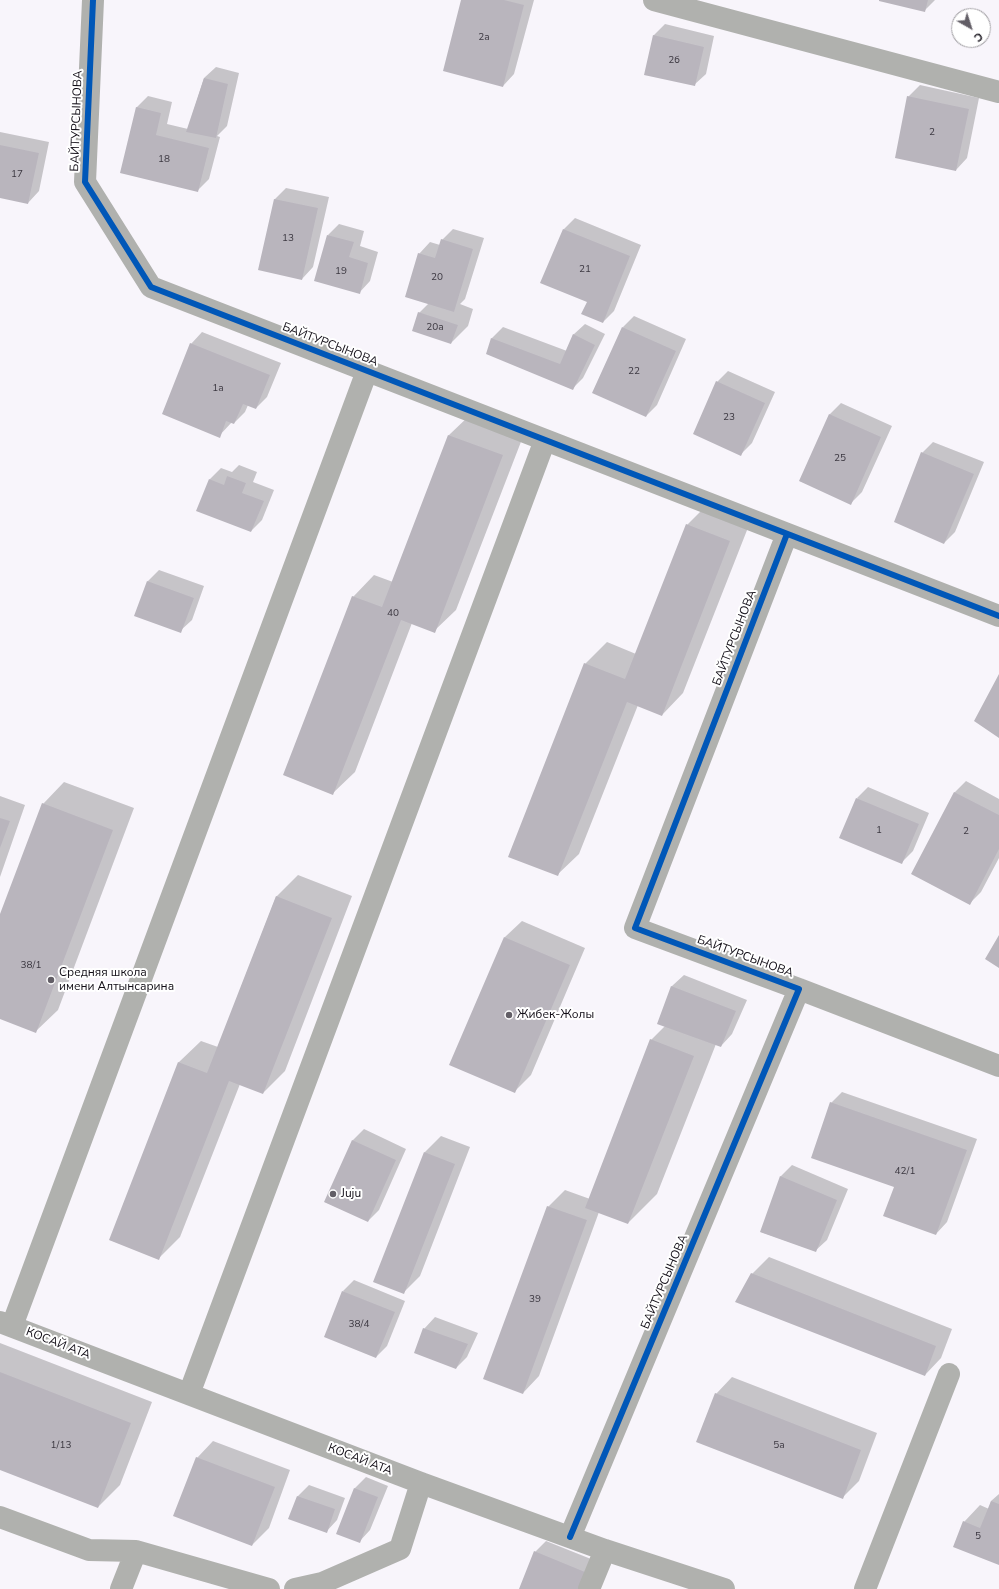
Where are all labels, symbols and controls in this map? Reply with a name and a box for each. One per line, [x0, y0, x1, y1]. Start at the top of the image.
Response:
north arrow [951, 8, 991, 48]
text: С [971, 29, 986, 45]
house number: 2а [478, 32, 490, 44]
house number: 2б [668, 55, 680, 67]
street label: БАЙТУРСЫНОВА [68, 70, 86, 172]
house number: 2 [929, 127, 935, 139]
house number: 18 [158, 154, 170, 166]
house number: 17 [11, 169, 23, 181]
house number: 13 [282, 233, 294, 245]
house number: 21 [579, 264, 591, 276]
house number: 19 [335, 266, 347, 278]
house number: 20 [431, 272, 443, 284]
street label: БАЙТУРСЫНОВА [280, 320, 380, 370]
house number: 20а [426, 322, 444, 334]
house number: 22 [628, 366, 640, 378]
house number: 1а [212, 383, 224, 395]
house number: 23 [723, 412, 735, 424]
house number: 25 [834, 453, 846, 465]
street label: БАЙТУРСЫНОВА [710, 588, 760, 688]
house number: 40 [387, 608, 399, 620]
house number: 1 [876, 825, 882, 837]
house number: 2 [963, 826, 969, 838]
street label: БАЙТУРСЫНОВА [695, 933, 795, 981]
house number: 38/1 [21, 960, 41, 972]
place label: Средняя школа имени Алтынсарина [59, 966, 174, 994]
marker: Средняя школа имени Алтынсарина [46, 975, 56, 985]
place label: Жибек-Жолы [517, 1008, 594, 1022]
marker: Жибек-Жолы [504, 1010, 514, 1020]
house number: 42/1 [895, 1166, 915, 1178]
place label: Juju [341, 1187, 361, 1201]
marker: Juju [328, 1189, 338, 1199]
street label: БАЙТУРСЫНОВА [639, 1233, 691, 1331]
house number: 39 [529, 1294, 541, 1306]
house number: 38/4 [349, 1319, 369, 1331]
street label: КОСАЙ АТА [24, 1325, 92, 1363]
house number: 1/13 [51, 1440, 71, 1452]
house number: 5а [773, 1440, 785, 1452]
street label: КОСАЙ АТА [326, 1441, 394, 1479]
house number: 5 [975, 1531, 981, 1543]

